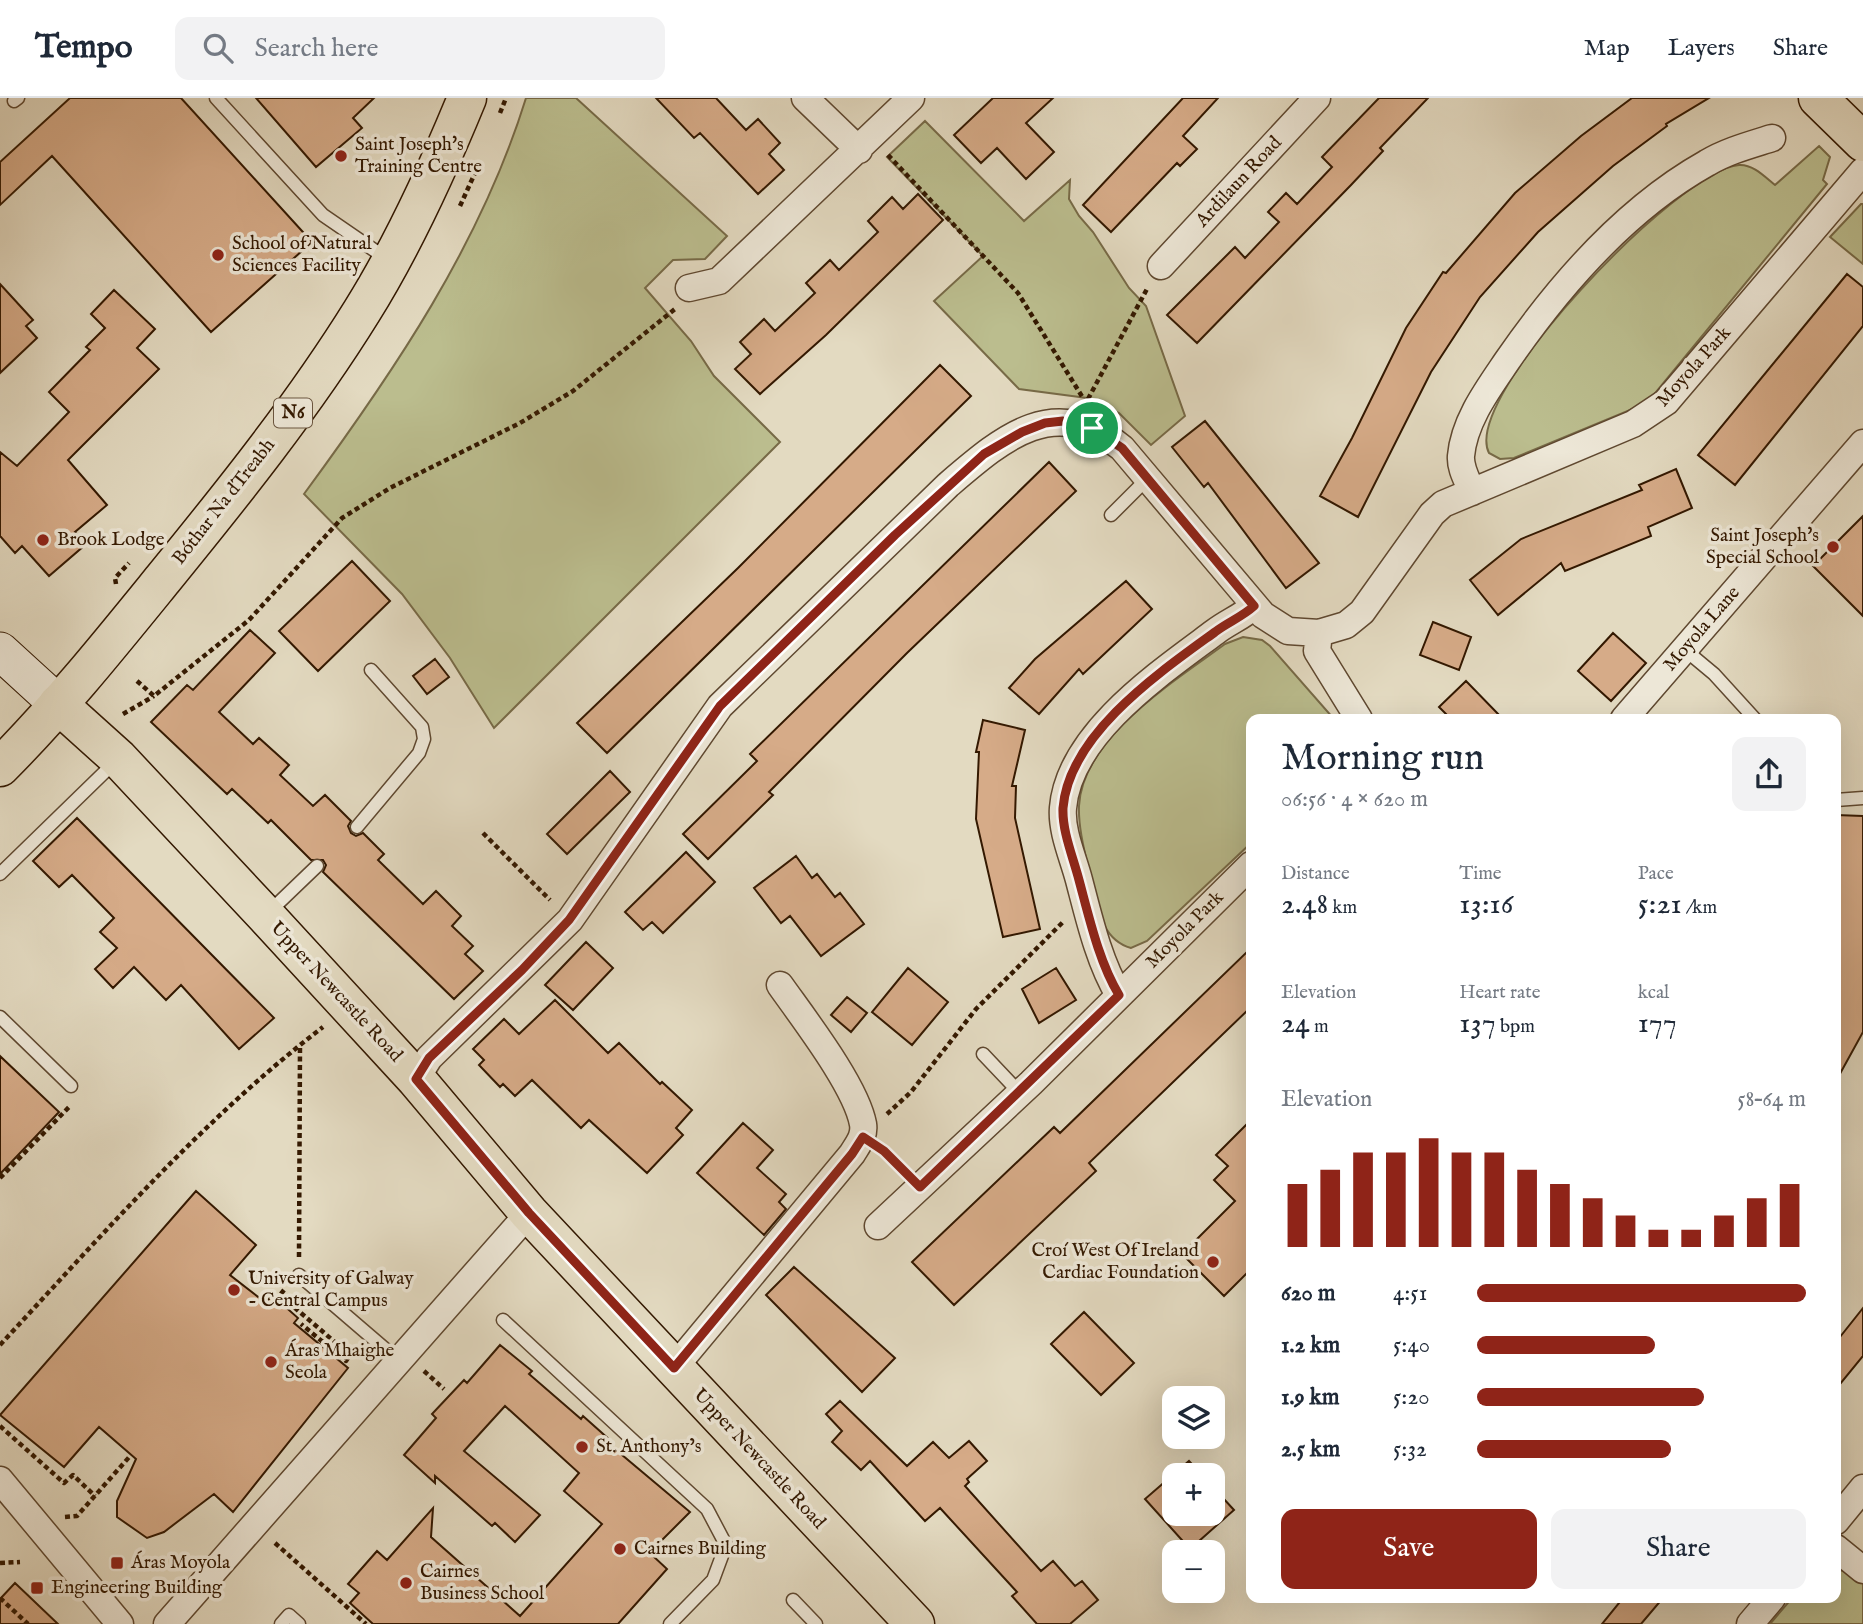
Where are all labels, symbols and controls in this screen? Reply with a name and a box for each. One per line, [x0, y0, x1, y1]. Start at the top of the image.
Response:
search box [175, 17, 665, 80]
text: Tempo [35, 27, 133, 69]
icon: search [199, 29, 237, 67]
text: Search here [255, 32, 378, 65]
text: Map [1584, 33, 1630, 64]
text: Layers [1668, 33, 1735, 64]
text: Share [1773, 33, 1828, 64]
street label: Ardilaun Road [1190, 131, 1288, 233]
place label: Saint Joseph's Training Centre [355, 133, 482, 179]
marker: Saint Joseph's Training Centre [333, 148, 349, 164]
place label: School of Natural Sciences Facility [232, 232, 373, 278]
marker: School of Natural Sciences Facility [210, 247, 226, 263]
street label: Moyola Park [1651, 321, 1737, 412]
road number: N6 [274, 398, 312, 428]
pin [1062, 398, 1122, 458]
icon: arrive [1073, 409, 1111, 447]
street label: Bóthar Na dTreabh [167, 434, 281, 570]
place label: Saint Joseph's Special School [1706, 524, 1820, 570]
place label: Brook Lodge [57, 528, 165, 552]
marker: Brook Lodge [35, 532, 51, 548]
marker: Saint Joseph's Special School [1825, 539, 1841, 555]
street label: Moyola Lane [1658, 581, 1746, 677]
text: Morning run [1281, 735, 1484, 783]
button: share [1732, 737, 1806, 811]
text: 06:56 · 4 × 620 m [1281, 785, 1428, 814]
text: Distance [1281, 862, 1350, 886]
text: Time [1459, 862, 1502, 886]
text: Pace [1638, 862, 1674, 886]
street label: Moyola Park [1141, 885, 1230, 974]
text: 2.48 [1281, 886, 1328, 924]
text: 13:16 [1459, 886, 1513, 924]
text: 5:21 [1638, 886, 1682, 924]
text: km [1328, 896, 1357, 920]
text: /km [1682, 896, 1717, 920]
street label: Upper Newcastle Road [265, 917, 408, 1068]
text: Elevation [1281, 981, 1356, 1005]
text: Heart rate [1459, 981, 1540, 1005]
text: kcal [1638, 981, 1669, 1005]
text: 24 [1281, 1005, 1310, 1043]
text: 137 [1459, 1005, 1496, 1043]
text: 177 [1638, 1005, 1677, 1043]
text: m [1310, 1015, 1329, 1039]
text: bpm [1496, 1015, 1535, 1039]
text: Elevation [1281, 1085, 1372, 1114]
text: 58–64 m [1737, 1085, 1806, 1114]
place label: Croí West Of Ireland Cardiac Foundation [1032, 1239, 1200, 1285]
marker: Croí West Of Ireland Cardiac Foundation [1205, 1254, 1221, 1270]
place label: University of Galway - Central Campus [248, 1267, 414, 1313]
text: 620 m [1281, 1279, 1336, 1308]
text: 4:51 [1393, 1279, 1427, 1308]
marker: University of Galway - Central Campus [226, 1282, 242, 1298]
text: 1.2 km [1281, 1331, 1340, 1360]
text: 5:40 [1393, 1331, 1430, 1360]
place label: Áras Mhaighe Seola [284, 1338, 394, 1385]
marker: Áras Mhaighe Seola [263, 1354, 279, 1370]
text: 1.9 km [1281, 1383, 1340, 1412]
text: 5:20 [1393, 1383, 1430, 1412]
street label: Upper Newcastle Road [688, 1384, 831, 1535]
map controls [1162, 1386, 1225, 1603]
button: layers [1162, 1386, 1225, 1449]
place label: St. Anthony’s [596, 1435, 702, 1459]
text: 2.5 km [1281, 1435, 1340, 1464]
text: 5:32 [1393, 1435, 1427, 1464]
marker: St. Anthony’s [574, 1439, 590, 1455]
button: + [1162, 1463, 1225, 1526]
button: Save [1281, 1509, 1537, 1589]
button: Share [1551, 1509, 1806, 1589]
place label: Cairnes Building [634, 1537, 766, 1561]
button: − [1162, 1540, 1225, 1603]
marker: Cairnes Building [612, 1541, 628, 1557]
place label: Áras Moyola [130, 1550, 231, 1575]
marker: Áras Moyola [109, 1555, 125, 1571]
place label: Cairnes Business School [420, 1560, 545, 1606]
marker: Cairnes Business School [398, 1575, 414, 1591]
place label: Engineering Building [51, 1576, 223, 1600]
marker: Engineering Building [29, 1580, 45, 1596]

